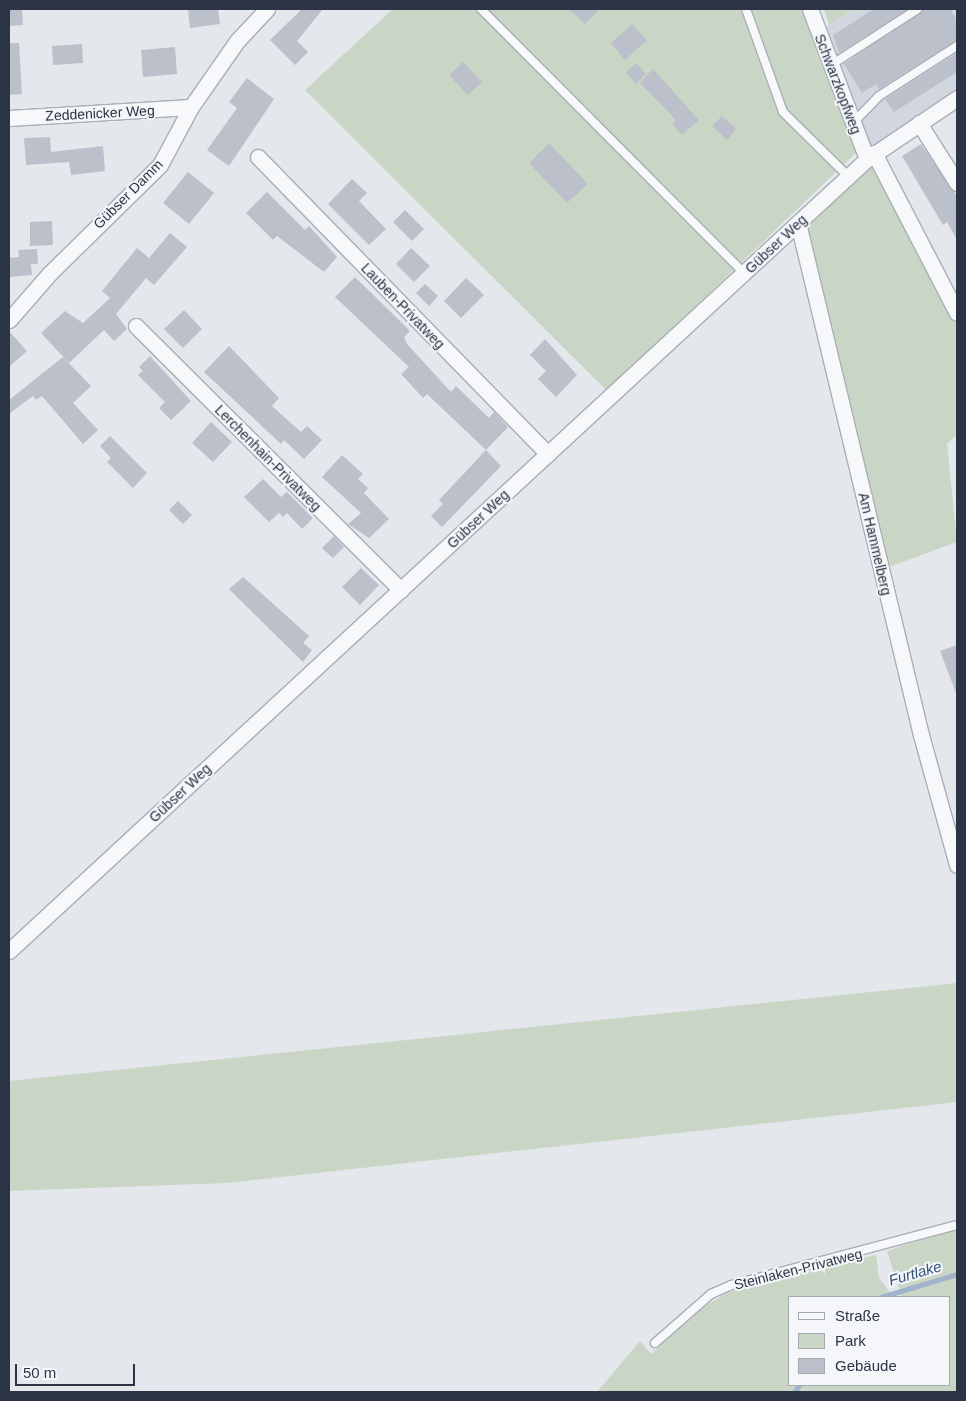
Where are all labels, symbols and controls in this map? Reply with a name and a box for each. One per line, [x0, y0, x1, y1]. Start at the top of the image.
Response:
street label: Schwarzkopfweg [811, 32, 865, 136]
street label: Zeddenicker Weg [45, 102, 155, 124]
street label: Gübser Damm [90, 156, 166, 232]
street label: Gübser Weg [742, 211, 810, 277]
street label: Lauben-Privatweg [358, 260, 448, 352]
street label: Lerchenhain-Privatweg [211, 401, 325, 515]
street label: Gübser Weg [444, 486, 512, 552]
street label: Am Hammelberg [855, 491, 895, 597]
street label: Gübser Weg [146, 760, 214, 826]
street label: Steinlaken-Privatweg [732, 1245, 864, 1293]
water label: Furtlake [886, 1257, 944, 1289]
legend [788, 1296, 951, 1386]
text: Straße [835, 1307, 880, 1324]
text: Park [835, 1332, 866, 1349]
scale bar [18, 1354, 138, 1386]
text: Gebäude [835, 1357, 897, 1374]
text: 50 m [23, 1364, 56, 1381]

